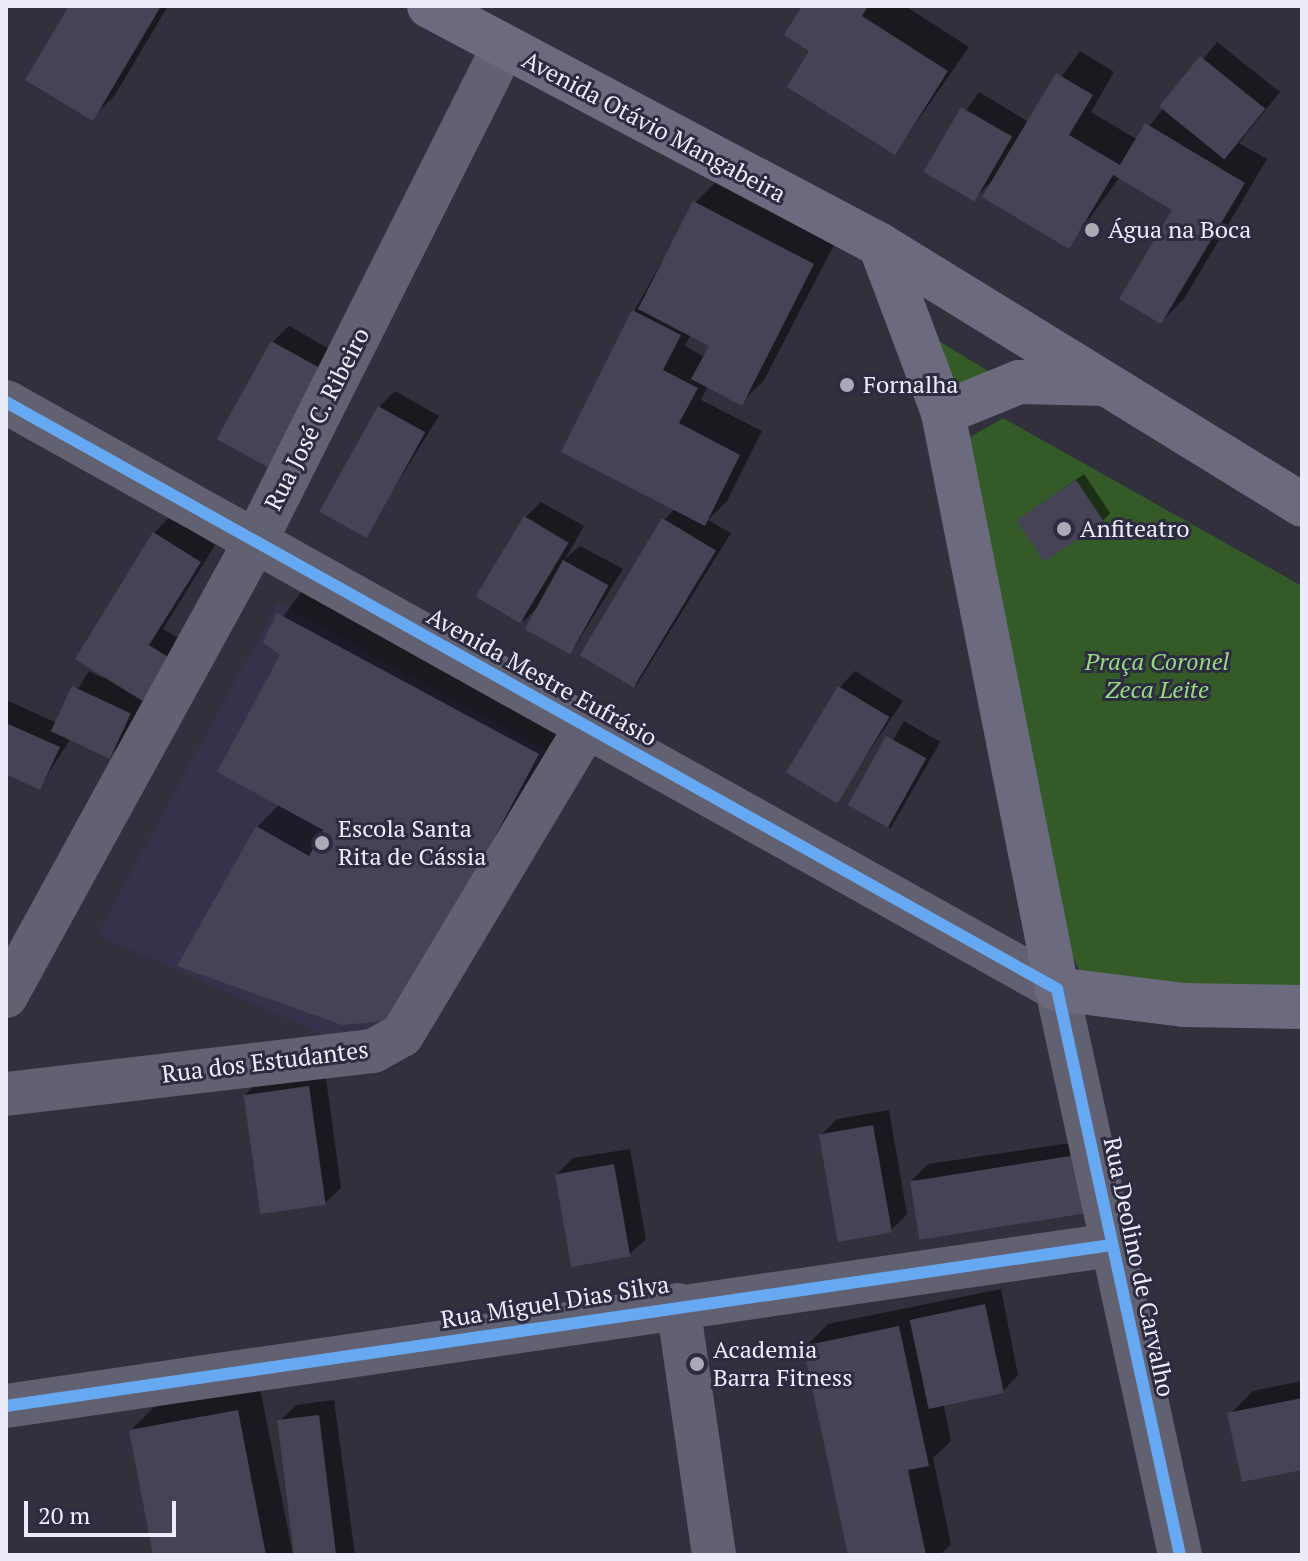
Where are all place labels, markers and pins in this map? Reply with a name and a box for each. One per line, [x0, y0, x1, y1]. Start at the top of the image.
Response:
place label: Água na Boca [1108, 216, 1251, 244]
marker: Água na Boca [1083, 221, 1101, 239]
place label: Fornalha [863, 371, 958, 399]
marker: Fornalha [838, 376, 856, 394]
place label: Anfiteatro [1080, 515, 1190, 543]
marker: Anfiteatro [1055, 520, 1073, 538]
place label: Escola Santa Rita de Cássia [338, 815, 486, 871]
marker: Escola Santa Rita de Cássia [313, 834, 331, 852]
place label: Academia Barra Fitness [713, 1336, 853, 1392]
marker: Academia Barra Fitness [688, 1355, 706, 1373]

